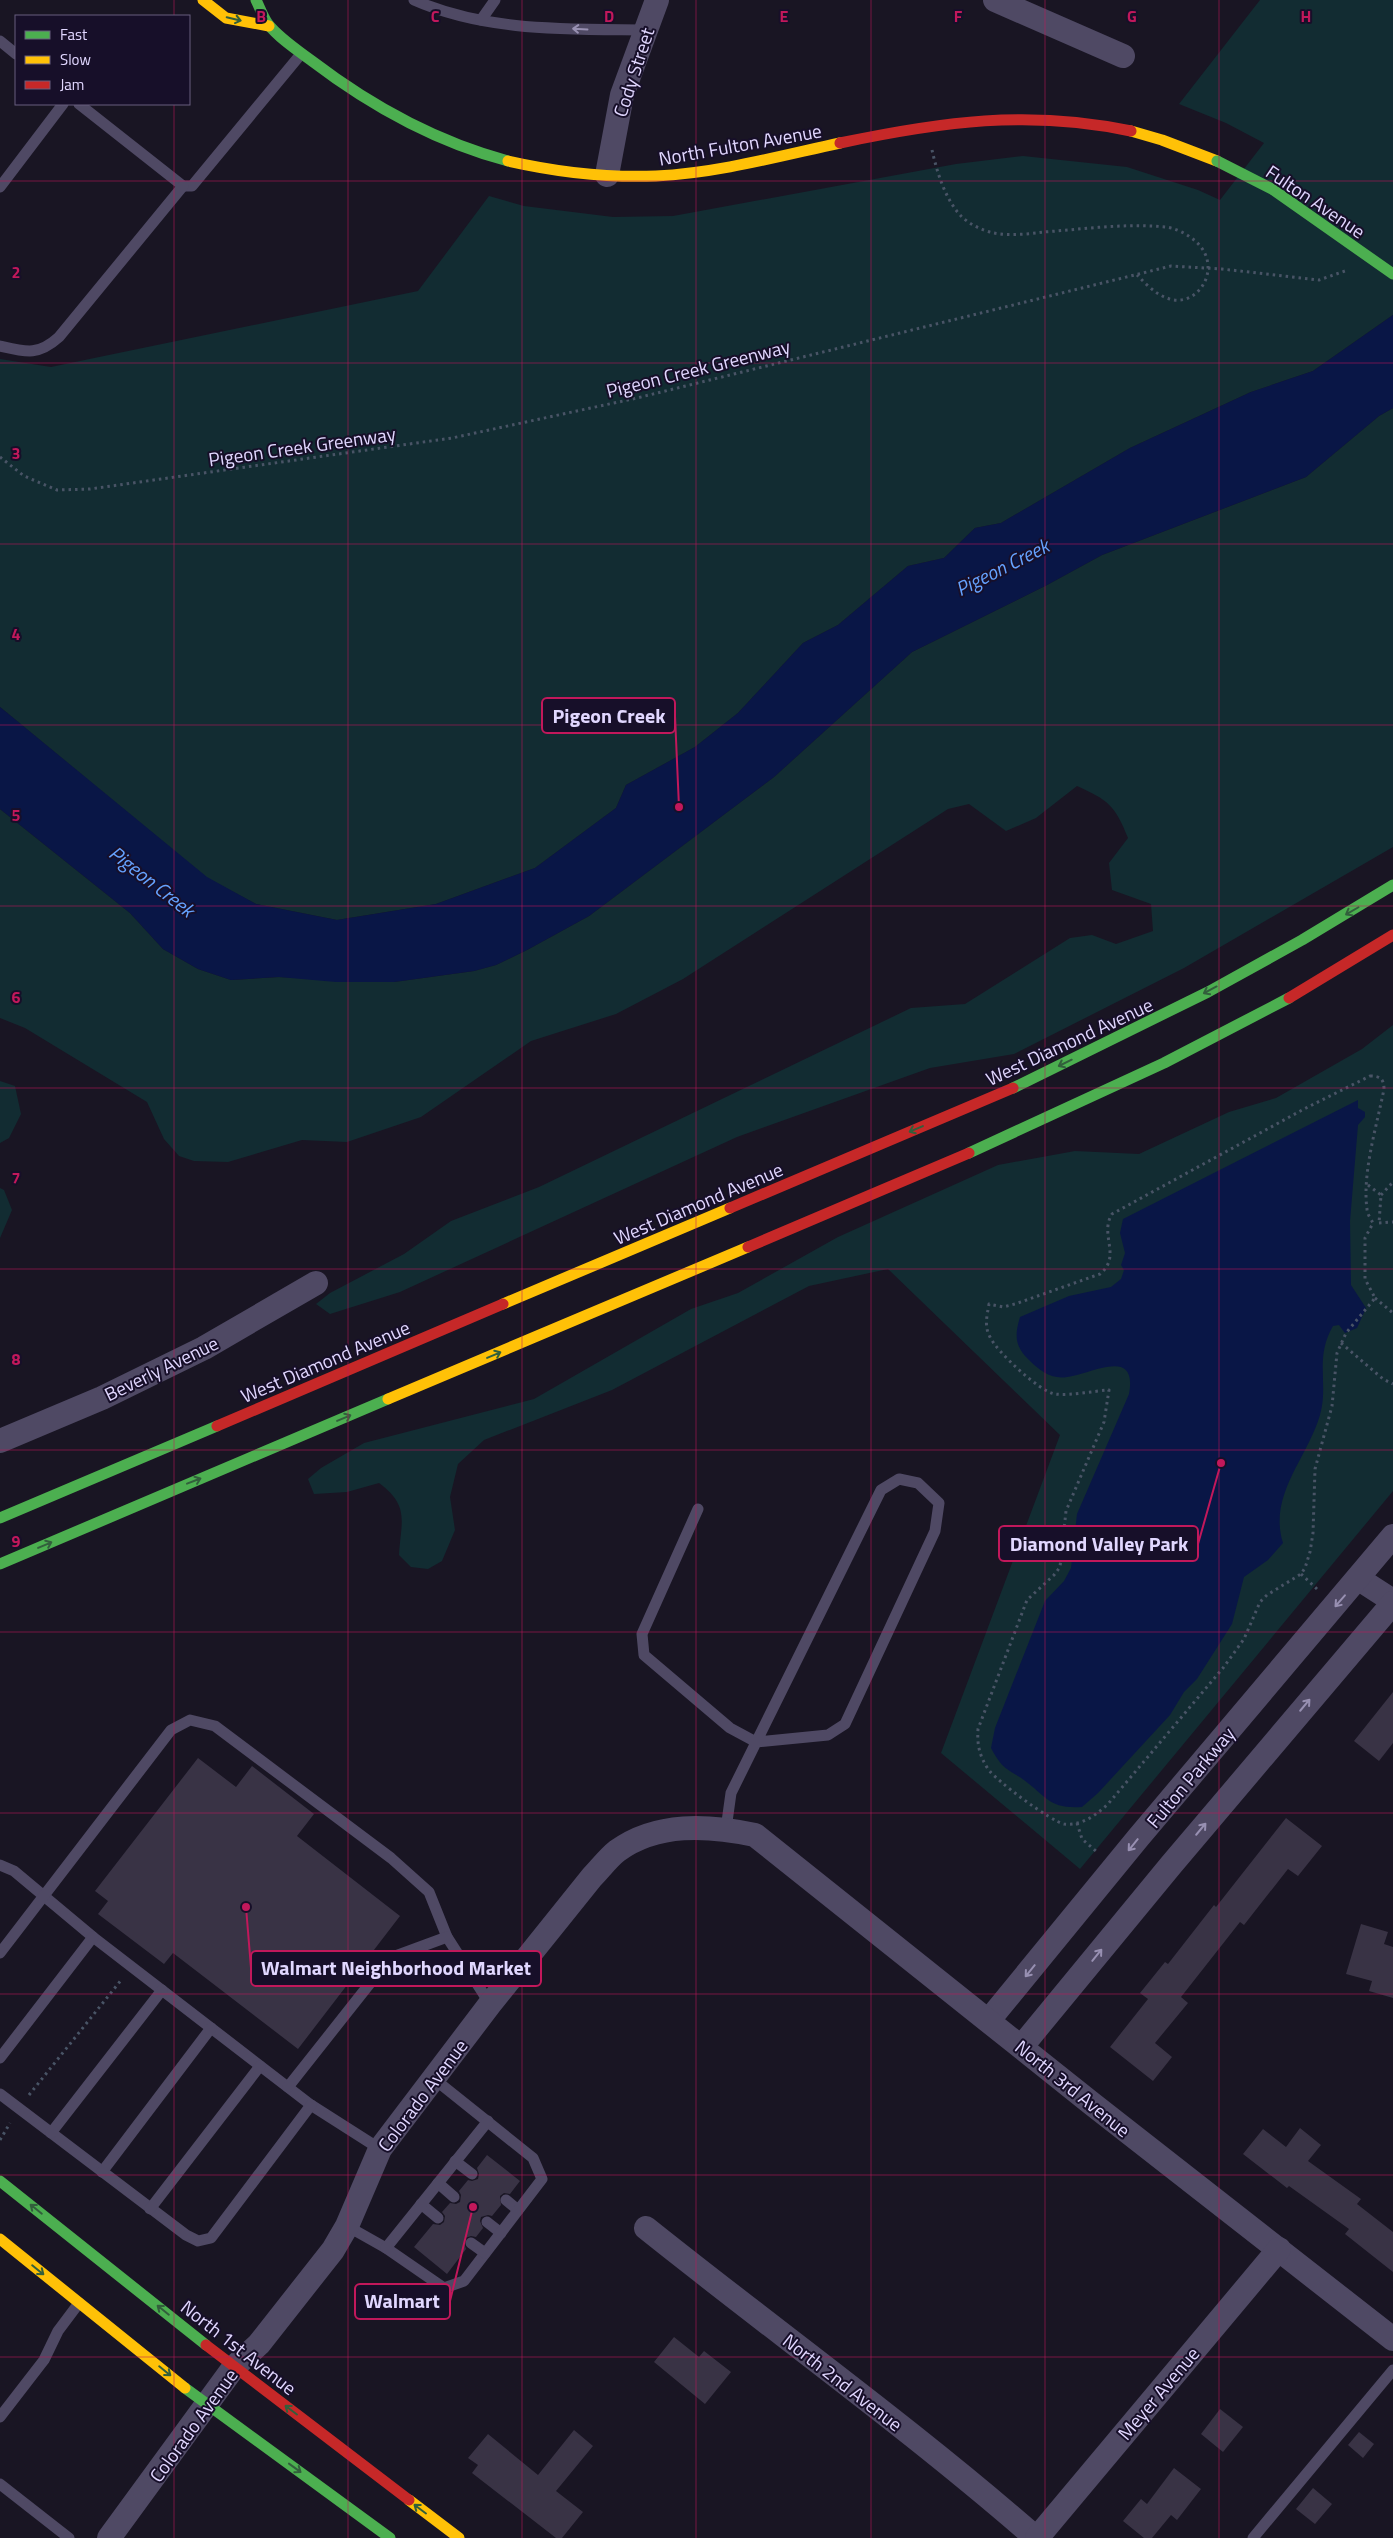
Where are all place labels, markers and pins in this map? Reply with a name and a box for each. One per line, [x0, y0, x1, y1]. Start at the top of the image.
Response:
callout: Pigeon Creek [542, 698, 675, 733]
callout: Diamond Valley Park [999, 1526, 1198, 1561]
callout: Walmart Neighborhood Market [251, 1951, 541, 1986]
callout: Walmart [355, 2284, 450, 2319]

